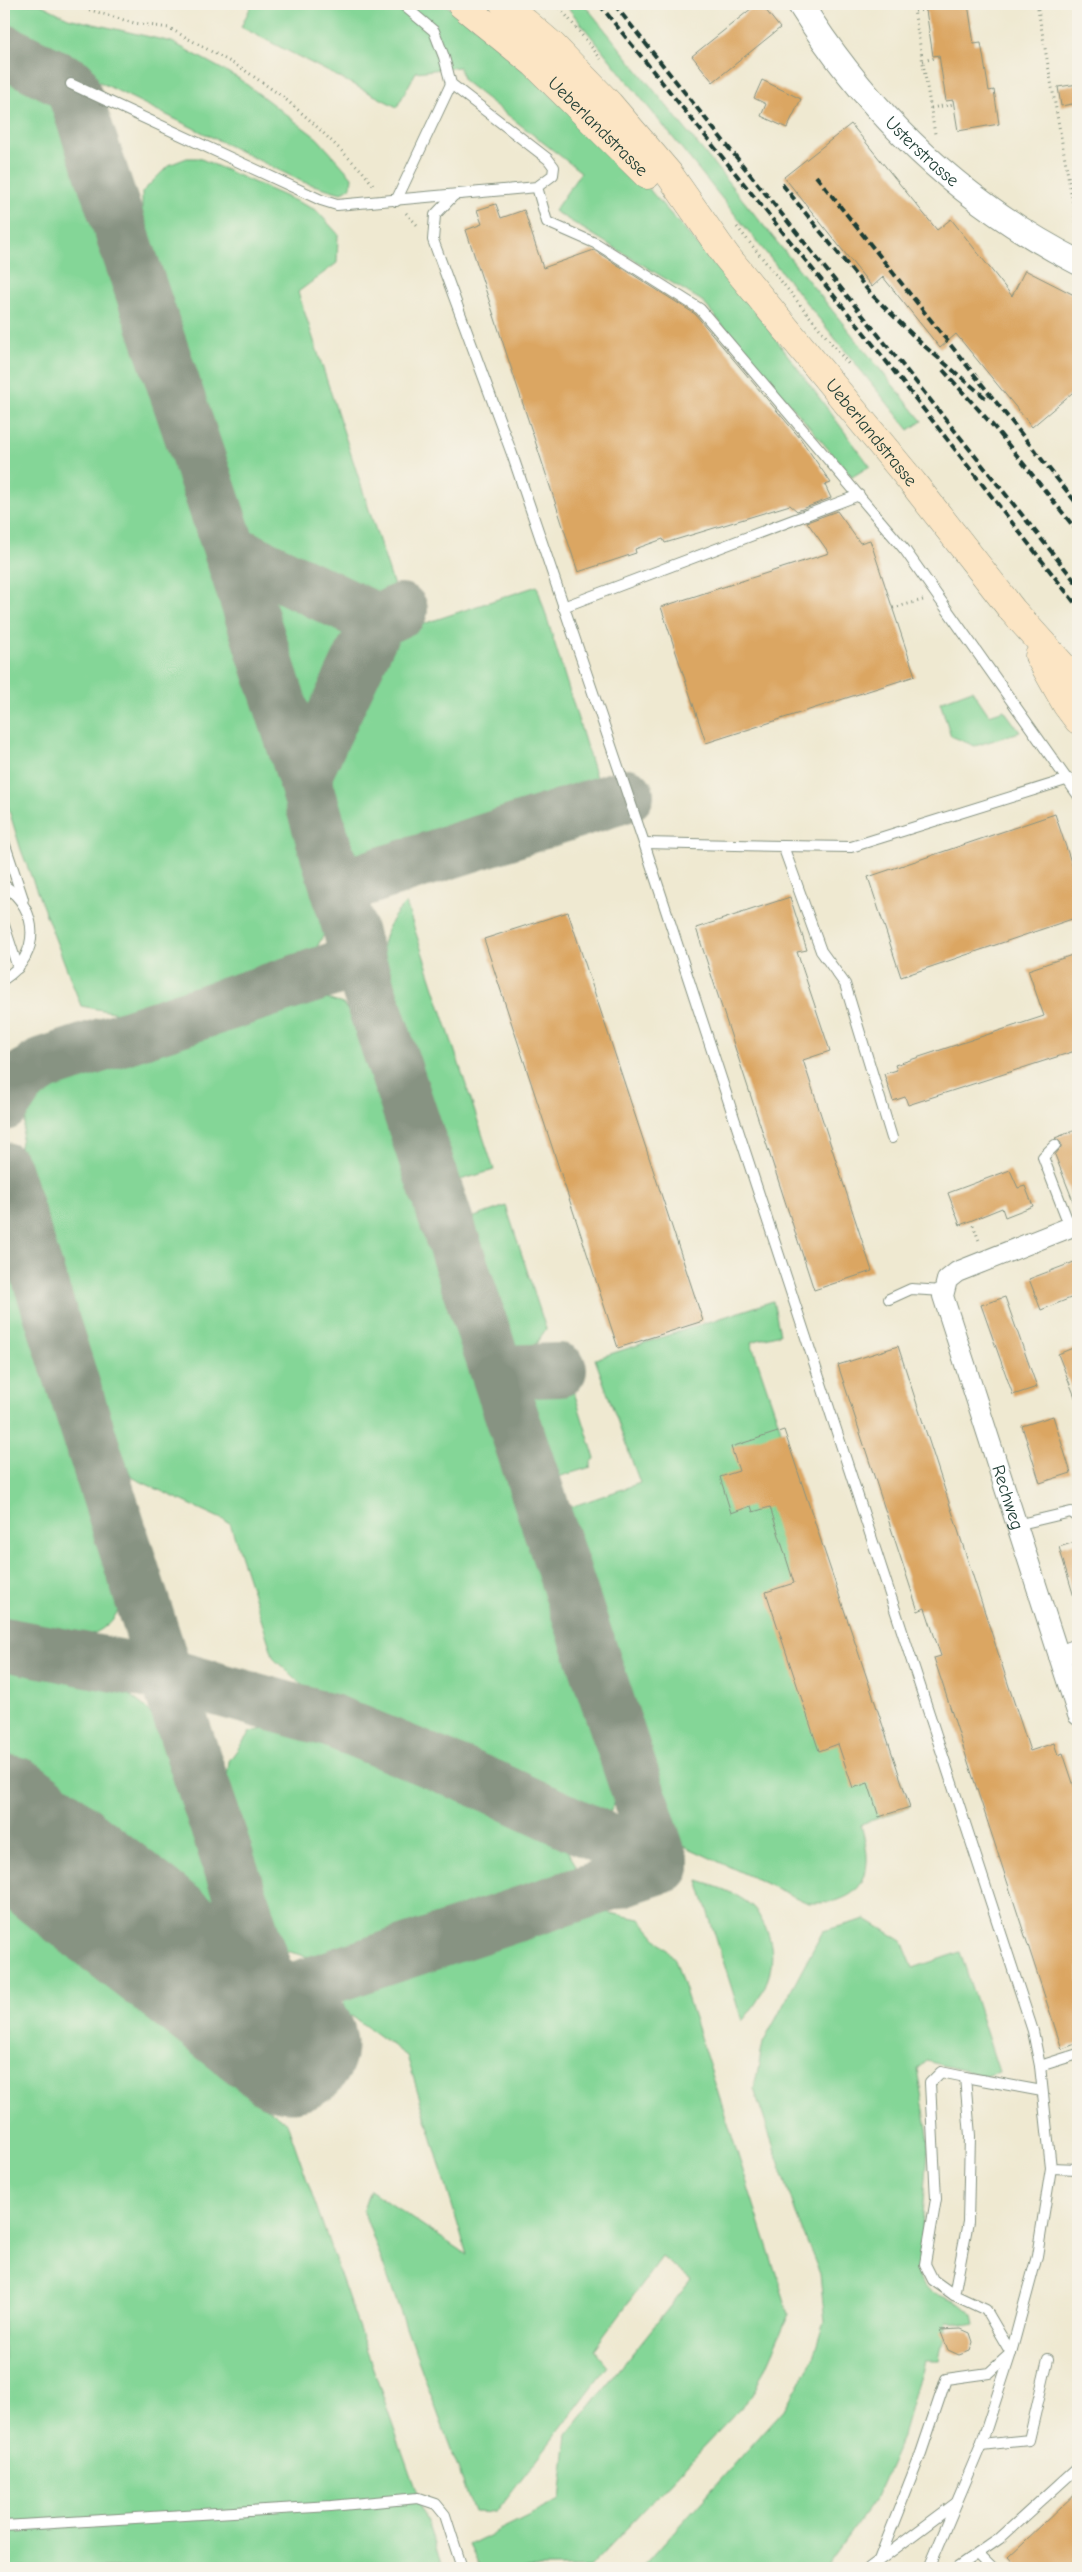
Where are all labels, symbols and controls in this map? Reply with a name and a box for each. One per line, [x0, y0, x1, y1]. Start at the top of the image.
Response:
street label: Ueberlandstrasse [543, 73, 652, 181]
street label: Usterstrasse [880, 112, 963, 191]
street label: Ueberlandstrasse [821, 375, 921, 491]
street label: Rechweg [987, 1462, 1028, 1533]

